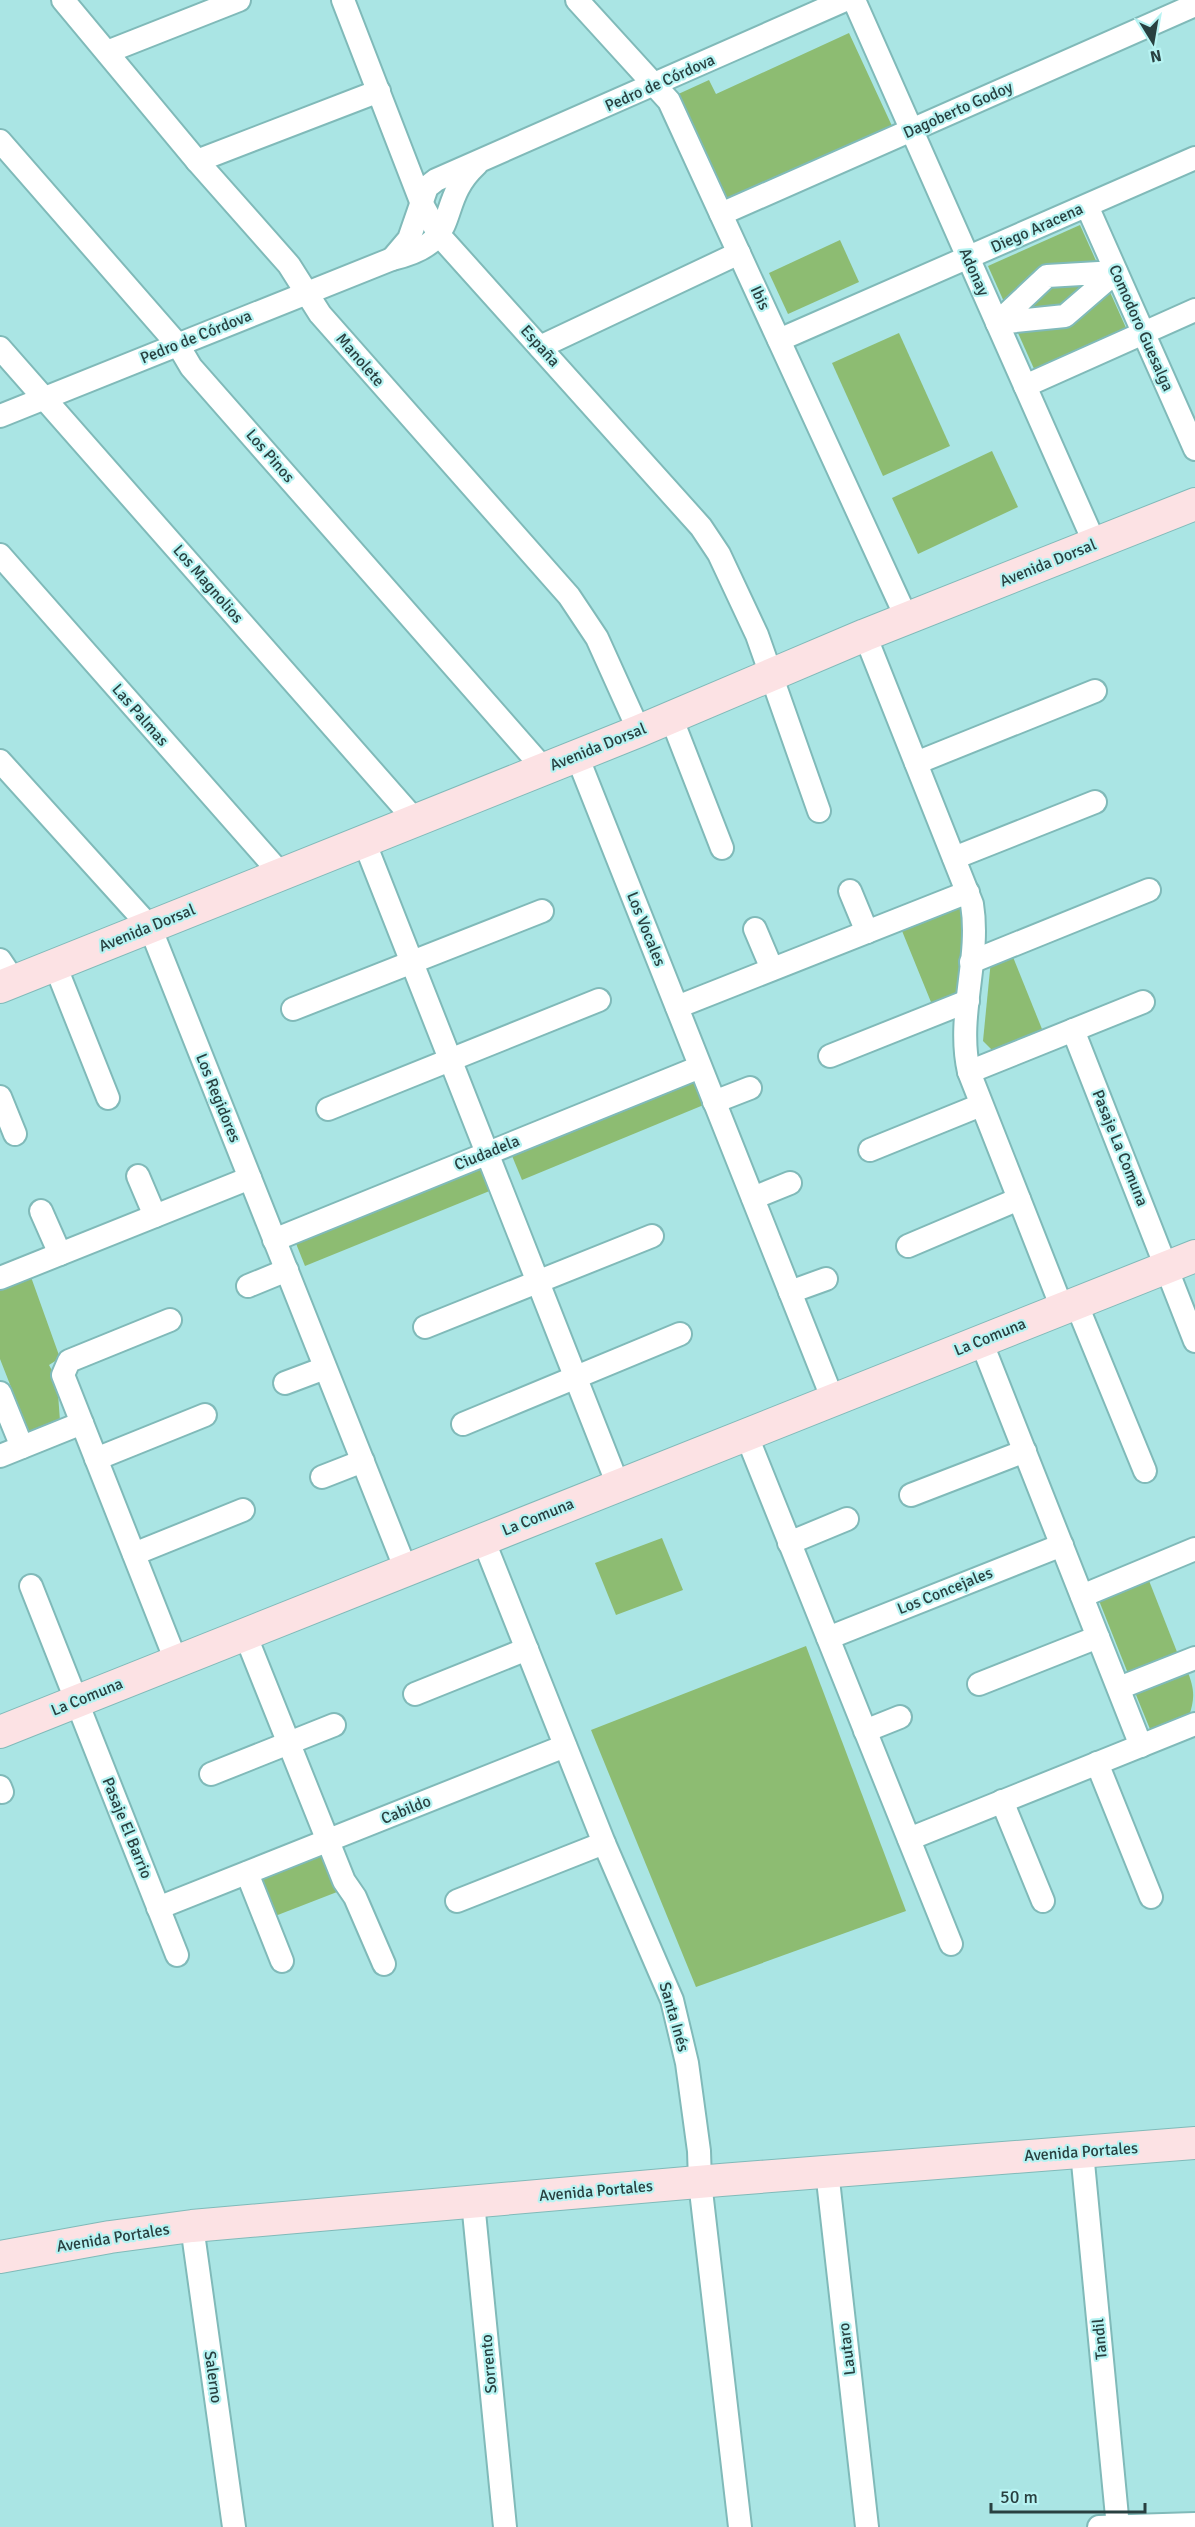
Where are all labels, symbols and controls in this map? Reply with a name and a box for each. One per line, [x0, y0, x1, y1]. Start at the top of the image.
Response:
north arrow [1123, 12, 1183, 72]
text: N [1148, 45, 1163, 67]
street label: Pedro de Córdova [602, 50, 718, 116]
street label: Dagoberto Godoy [900, 77, 1016, 143]
street label: Diego Aracena [988, 199, 1086, 257]
street label: Adonay [955, 245, 994, 300]
street label: Comodoro Guesalga [1104, 262, 1178, 394]
street label: Ibis [746, 283, 774, 313]
street label: Pedro de Córdova [137, 306, 255, 368]
street label: España [516, 321, 564, 371]
street label: Manolete [331, 329, 389, 391]
street label: Los Pinos [241, 425, 299, 487]
street label: Avenida Dorsal [997, 534, 1099, 591]
street label: Los Magnolios [168, 541, 248, 627]
street label: Las Palmas [107, 680, 173, 750]
street label: Avenida Dorsal [547, 718, 649, 775]
street label: Los Vocales [622, 889, 670, 969]
street label: Avenida Dorsal [96, 899, 198, 956]
street label: Los Regidores [191, 1051, 245, 1145]
street label: Pasaje La Comuna [1088, 1087, 1152, 1209]
street label: Ciudadela [451, 1131, 523, 1175]
street label: La Comuna [951, 1313, 1029, 1361]
street label: La Comuna [499, 1493, 577, 1541]
street label: Los Concejales [894, 1563, 996, 1619]
street label: La Comuna [48, 1673, 126, 1721]
street label: Pasaje El Barrio [98, 1774, 156, 1882]
street label: Cabildo [378, 1791, 434, 1829]
street label: Santa Inés [655, 1980, 693, 2054]
street label: Avenida Portales [1023, 2138, 1139, 2166]
street label: Avenida Portales [538, 2176, 654, 2206]
street label: Avenida Portales [55, 2219, 171, 2257]
street label: Tandil [1088, 2317, 1112, 2360]
street label: Lautaro [834, 2322, 860, 2376]
street label: Sorrento [476, 2334, 502, 2394]
street label: Salerno [199, 2350, 227, 2404]
scale bar [991, 2476, 1146, 2514]
text: 50 m [1000, 2486, 1038, 2508]

